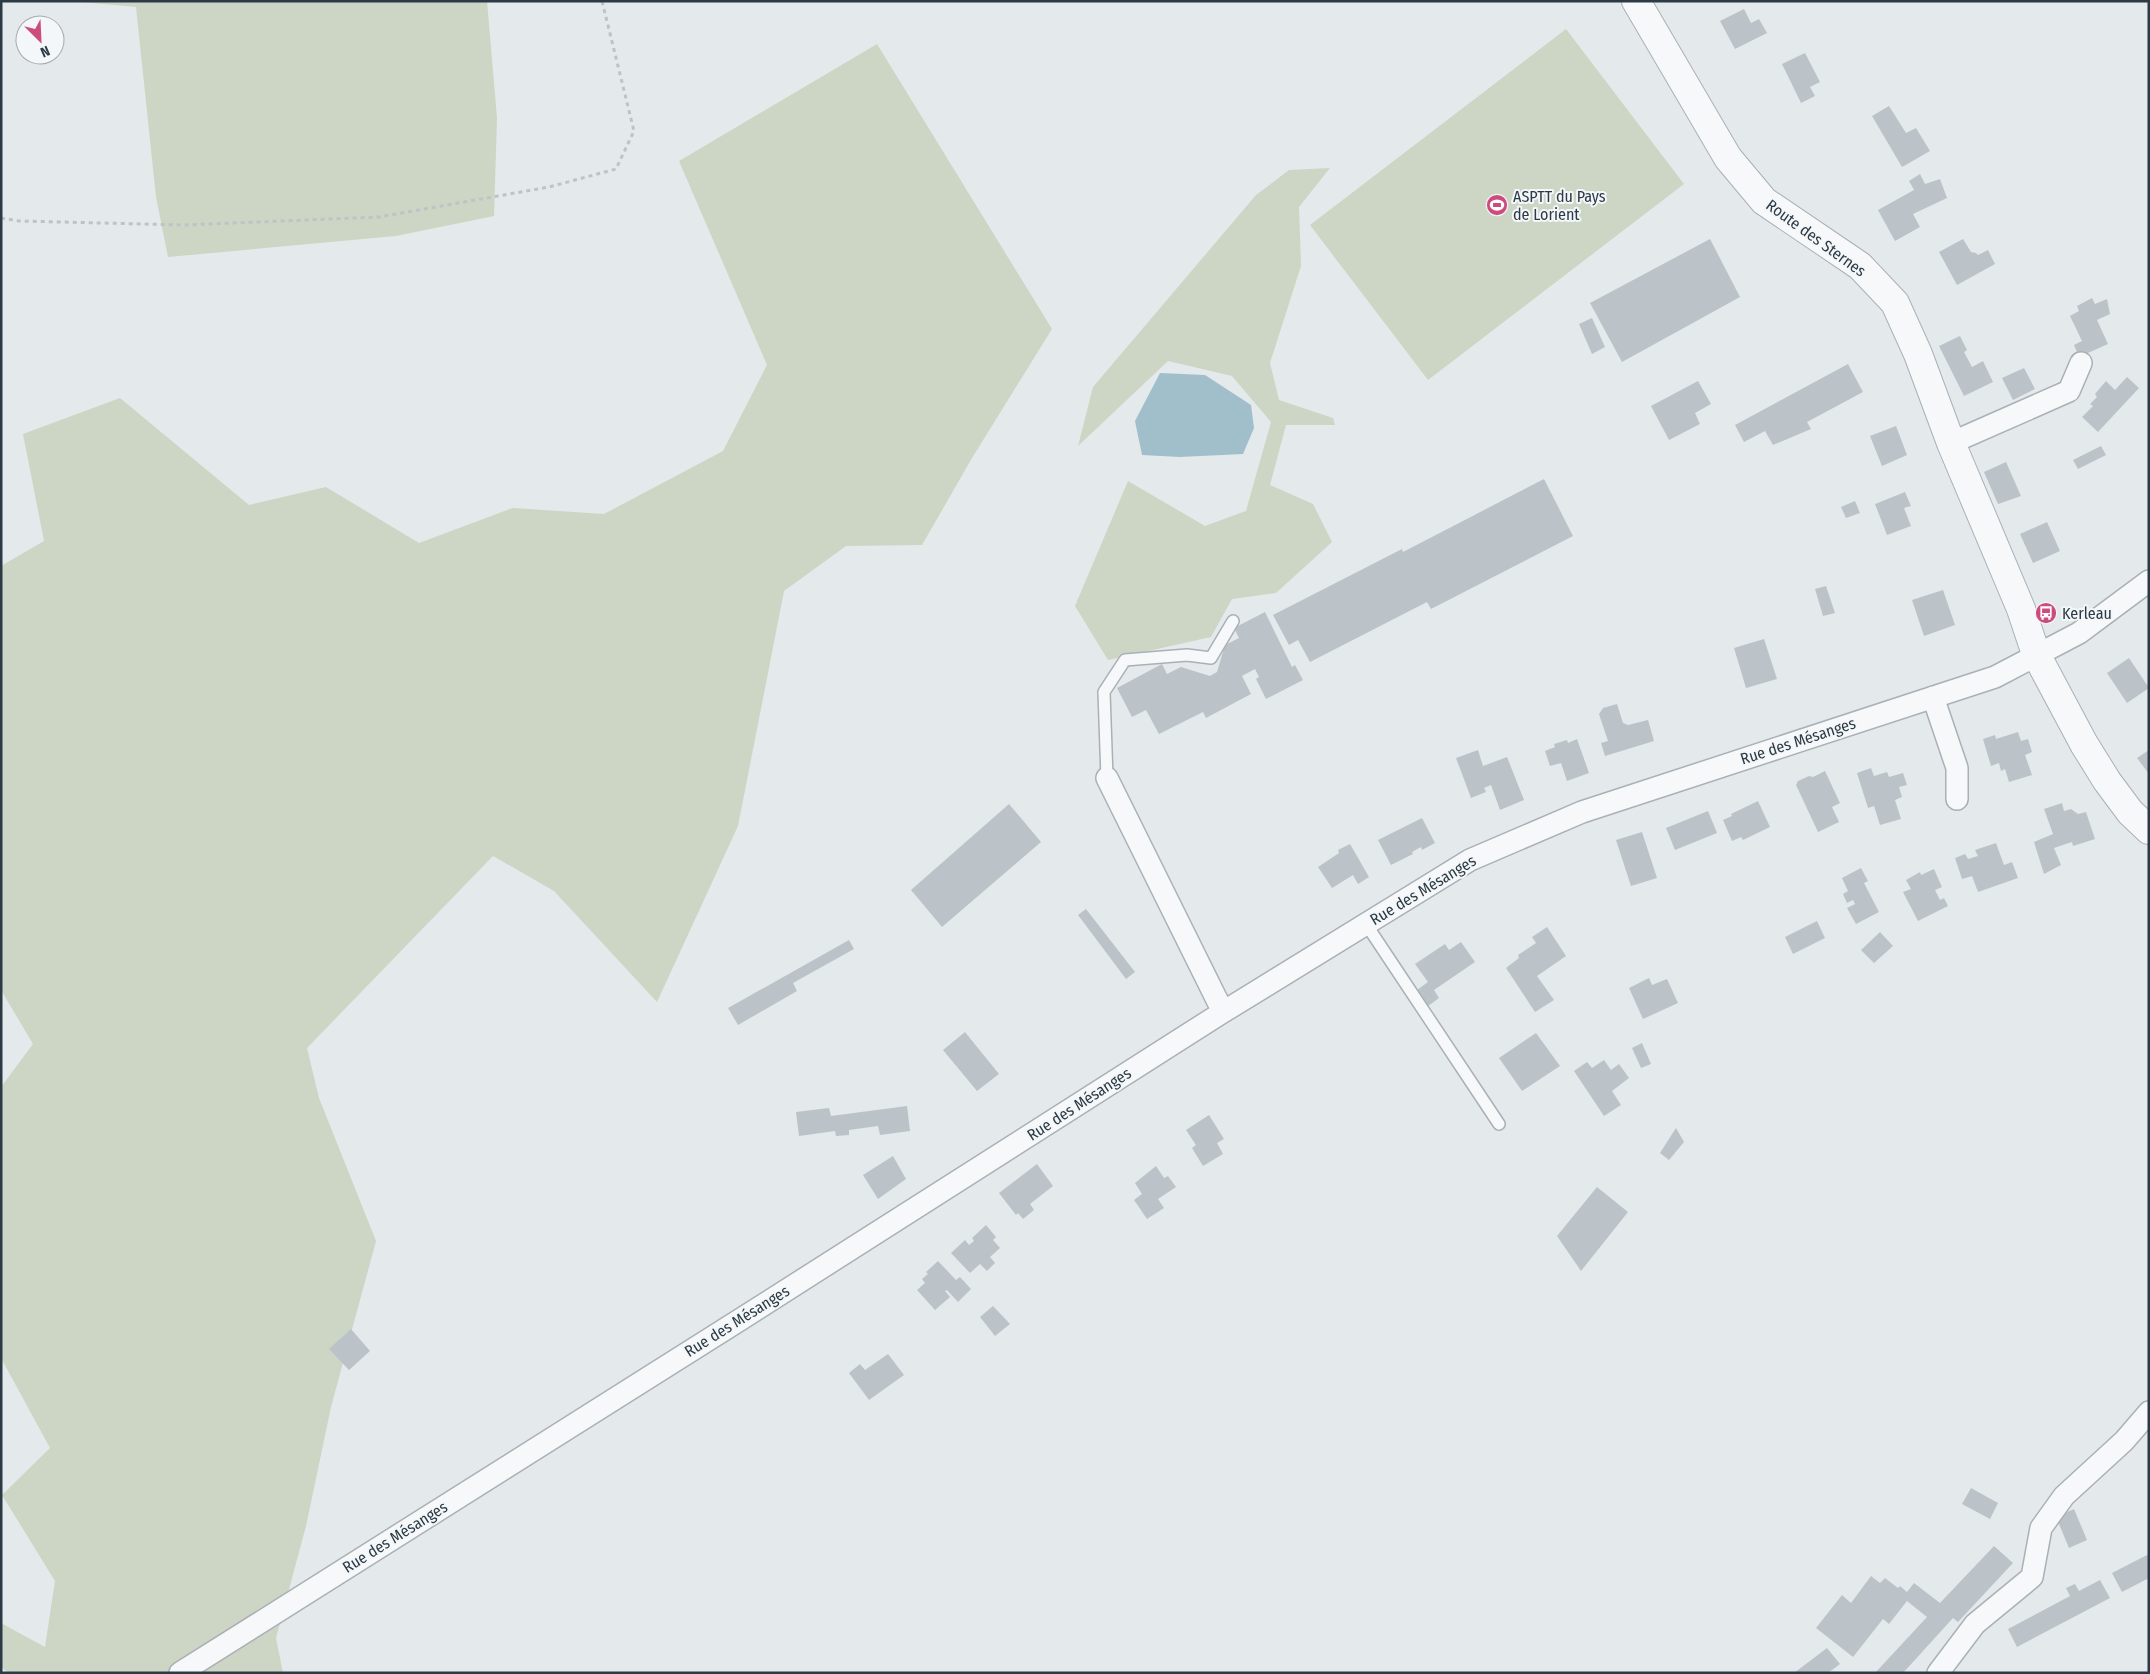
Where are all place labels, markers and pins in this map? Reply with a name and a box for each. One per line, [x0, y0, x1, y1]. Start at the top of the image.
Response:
place label: ASPTT du Pays de Lorient [1513, 187, 1606, 224]
sports icon: ASPTT du Pays de Lorient [1485, 193, 1509, 217]
bus stop icon: Kerleau [2034, 601, 2058, 625]
place label: Kerleau [2062, 604, 2112, 623]

